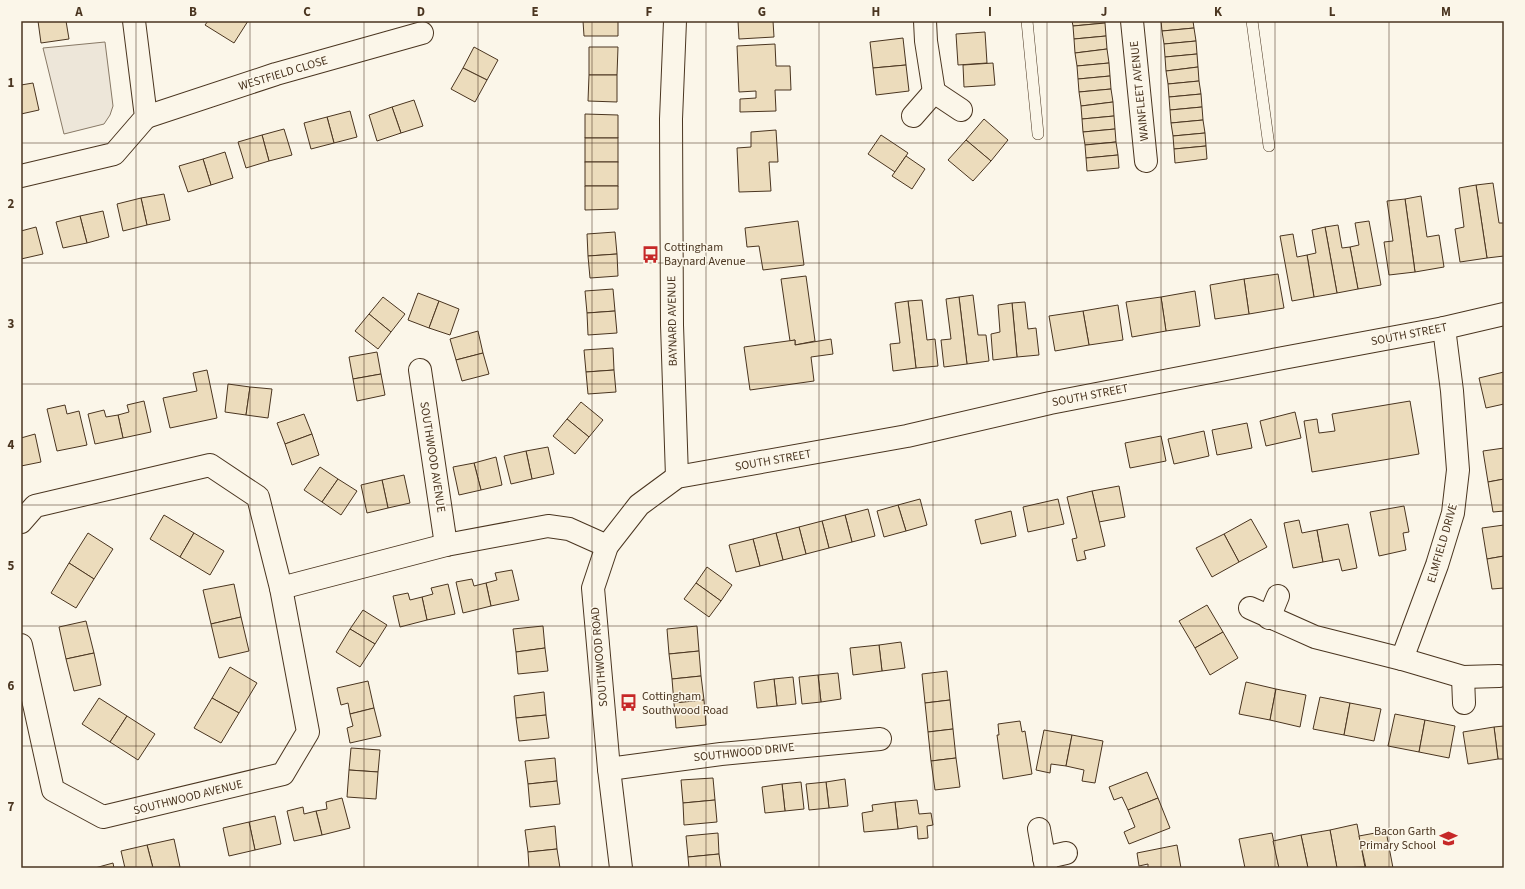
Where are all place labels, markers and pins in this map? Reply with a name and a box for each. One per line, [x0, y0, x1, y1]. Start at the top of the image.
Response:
place label: Cottingham Baynard Avenue [664, 239, 745, 270]
bus stop icon: Cottingham Baynard Avenue [641, 244, 661, 264]
place label: Cottingham Southwood Road [642, 688, 728, 719]
bus stop icon: Cottingham Southwood Road [619, 693, 639, 713]
place label: Bacon Garth Primary School [1359, 823, 1436, 854]
school or university icon: Bacon Garth Primary School [1439, 828, 1459, 848]

